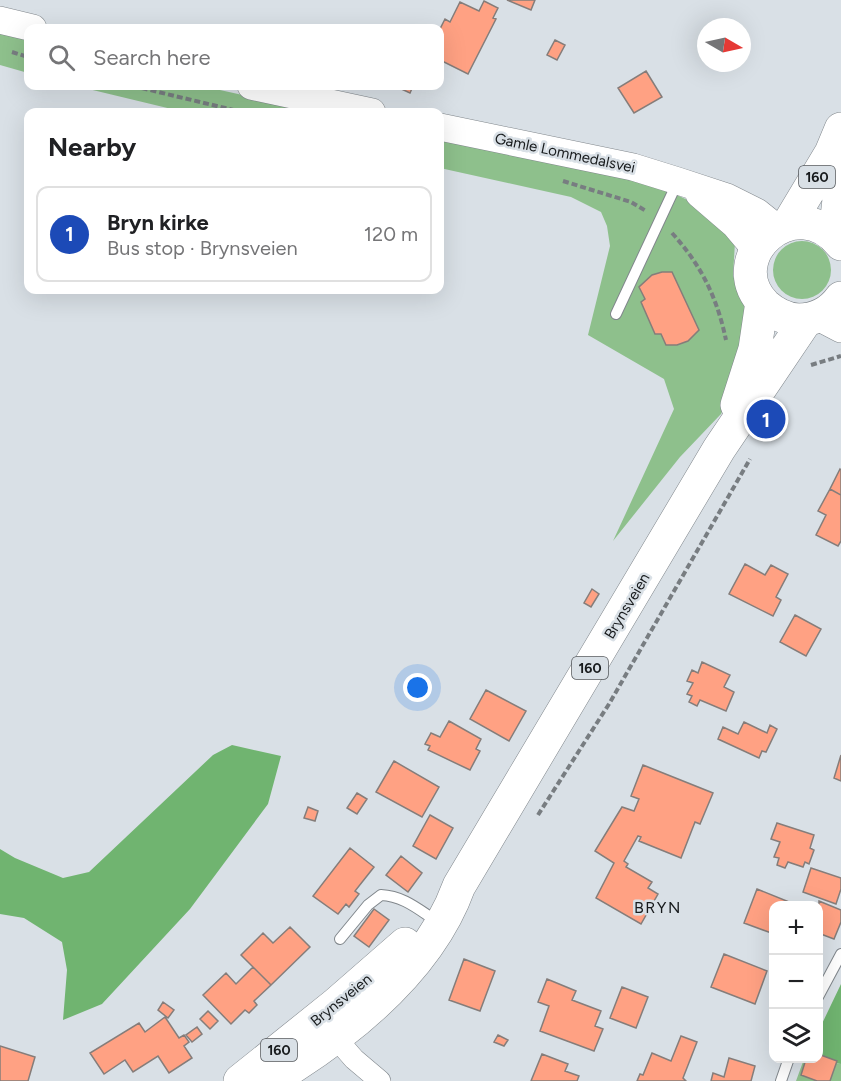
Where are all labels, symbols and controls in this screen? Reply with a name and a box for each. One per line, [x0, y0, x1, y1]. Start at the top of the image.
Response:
north arrow [697, 18, 751, 72]
search box [24, 24, 444, 90]
icon: search [45, 41, 78, 74]
text: Search here [93, 44, 211, 71]
street label: Gamle Lommedalsvei [493, 129, 637, 177]
text: Nearby [48, 131, 136, 163]
road number: 160 [799, 166, 835, 188]
text: Bryn kirke [107, 209, 209, 236]
text: 1 [65, 222, 74, 246]
text: 120 m [364, 222, 418, 246]
text: Bus stop · Brynsveien [107, 236, 298, 260]
pin: 1 [746, 396, 786, 442]
street label: Brynsveien [600, 570, 654, 642]
road number: 160 [572, 657, 608, 679]
your location [403, 673, 432, 702]
district label: BRYN [634, 898, 682, 917]
map controls [769, 901, 823, 1063]
button: + [769, 901, 823, 955]
button: − [769, 955, 823, 1009]
street label: Brynsveien [307, 970, 375, 1030]
button: layers [769, 1009, 823, 1063]
road number: 160 [261, 1039, 297, 1061]

